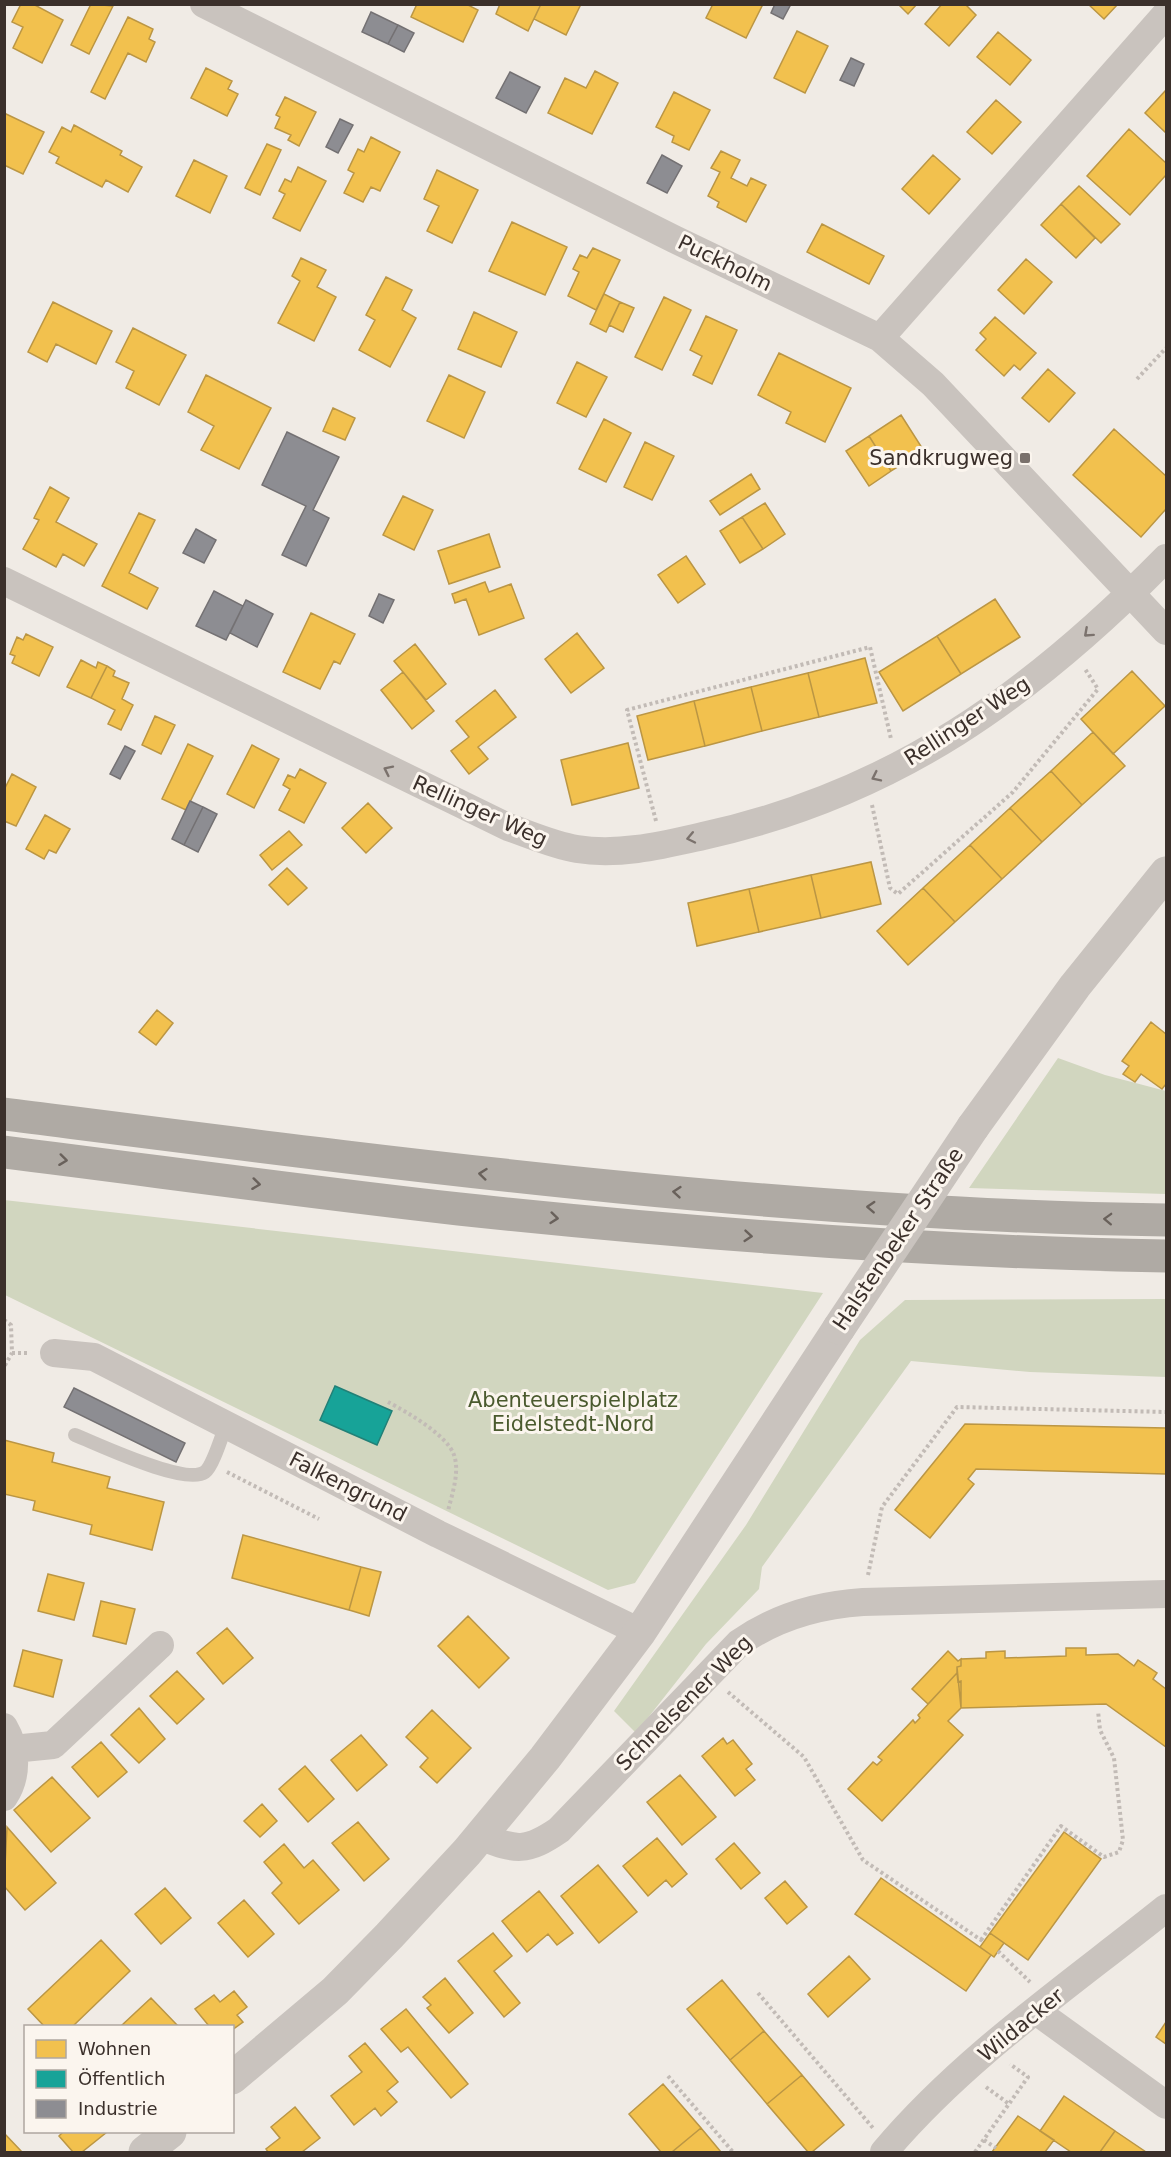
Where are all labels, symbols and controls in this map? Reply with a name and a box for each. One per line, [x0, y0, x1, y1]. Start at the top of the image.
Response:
street label: Puckholm [674, 230, 776, 296]
place label: Sandkrugweg [869, 446, 1013, 470]
marker: Sandkrugweg [1018, 451, 1032, 465]
one-way arrow [1085, 626, 1095, 637]
street label: Rellinger Weg [900, 672, 1034, 770]
one-way arrow [383, 765, 394, 777]
one-way arrow [871, 769, 882, 781]
street label: Rellinger Weg [409, 771, 551, 851]
one-way arrow [686, 831, 696, 844]
street label: Halstenbeker Straße [828, 1143, 968, 1335]
one-way arrow [58, 1153, 67, 1165]
one-way arrow [478, 1168, 487, 1181]
one-way arrow [251, 1177, 261, 1189]
one-way arrow [672, 1186, 681, 1199]
one-way arrow [867, 1201, 876, 1214]
one-way arrow [549, 1211, 559, 1224]
one-way arrow [1104, 1213, 1113, 1226]
one-way arrow [744, 1229, 753, 1242]
park label: Abenteuerspielplatz Eidelstedt-Nord [468, 1388, 678, 1436]
street label: Falkengrund [285, 1447, 411, 1527]
street label: Schnelsener Weg [611, 1630, 757, 1776]
street label: Wildacker [974, 1983, 1069, 2067]
legend [24, 2025, 234, 2133]
text: Wohnen [78, 2038, 151, 2059]
text: Öffentlich [78, 2068, 165, 2089]
text: Industrie [78, 2098, 157, 2119]

